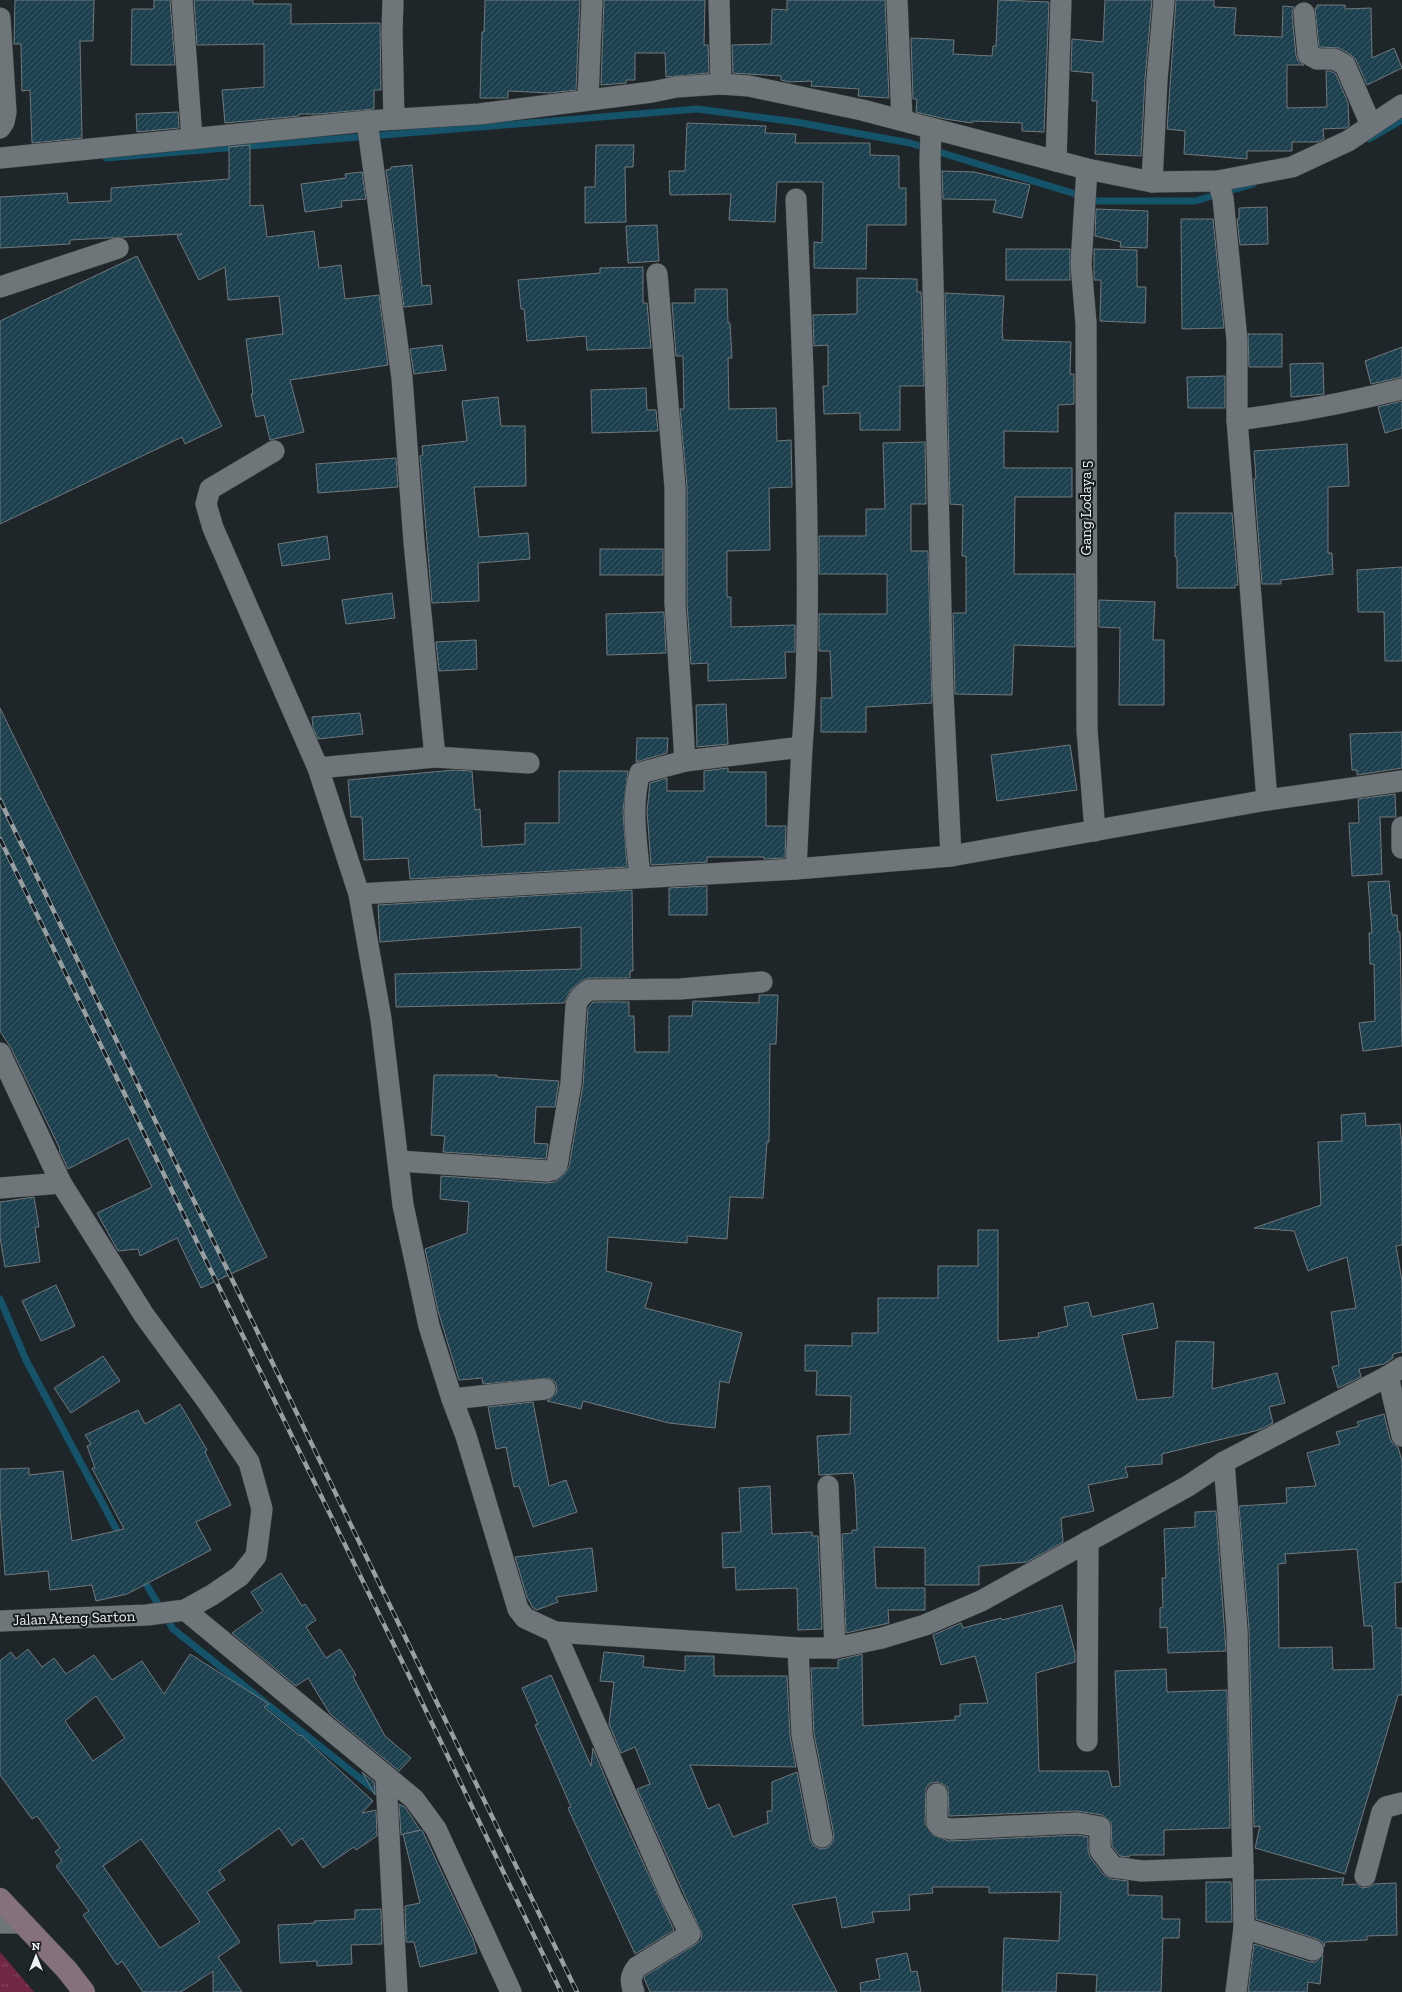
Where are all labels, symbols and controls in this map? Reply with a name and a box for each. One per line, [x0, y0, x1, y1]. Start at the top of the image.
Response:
street label: Gang Lodaya 5 [1077, 460, 1095, 555]
street label: Jalan Ateng Sarton [13, 1607, 136, 1629]
north arrow [16, 1936, 56, 1976]
text: N [32, 1940, 41, 1953]

